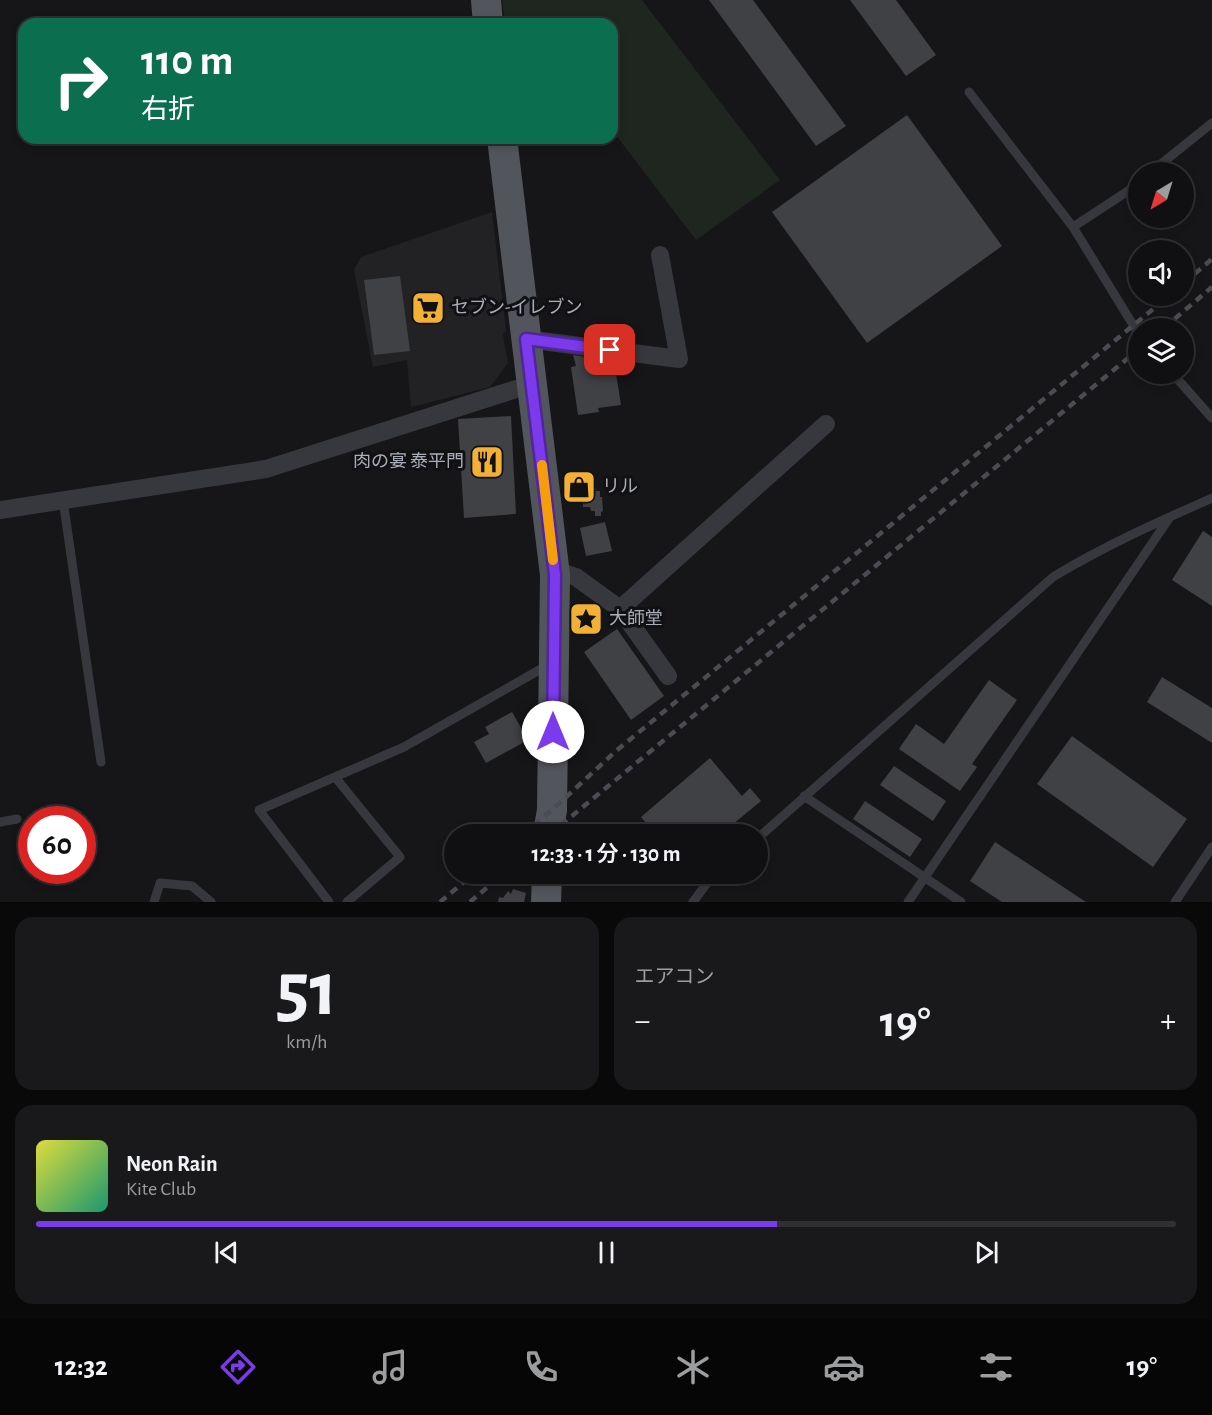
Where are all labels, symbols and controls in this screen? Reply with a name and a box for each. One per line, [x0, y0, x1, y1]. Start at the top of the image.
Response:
text: 110 m [141, 40, 233, 82]
icon: right [42, 42, 120, 120]
text: 右折 [141, 96, 195, 123]
north arrow [1128, 162, 1194, 228]
map controls [1128, 162, 1194, 384]
button: sound [1128, 240, 1194, 306]
supermarket icon: セブン-イレブン [410, 290, 446, 326]
place label: セブン-イレブン [451, 297, 583, 317]
button: layers [1128, 318, 1194, 384]
pin [584, 324, 635, 375]
icon: arrive [593, 333, 626, 366]
restaurant icon: 肉の宴 泰平門 [469, 444, 505, 480]
place label: 肉の宴 泰平門 [353, 452, 464, 471]
shop icon: リル [561, 469, 597, 505]
place label: リル [602, 478, 638, 496]
place icon: 大師堂 [568, 601, 604, 637]
place label: 大師堂 [609, 609, 663, 628]
position arrow [521, 700, 585, 764]
speed limit sign: 60 [18, 806, 96, 884]
text: 12:33 · 1 分 · 130 m [532, 843, 680, 865]
text: 51 [276, 952, 338, 1030]
text: エアコン [635, 967, 715, 987]
text: 19° [880, 1000, 931, 1045]
text: − [635, 1005, 650, 1038]
text: + [1160, 1005, 1176, 1038]
text: km/h [286, 1032, 327, 1052]
text: Neon Rain [126, 1153, 218, 1175]
text: Kite Club [126, 1179, 196, 1199]
icon: previous [210, 1236, 243, 1269]
icon: pause [590, 1236, 623, 1269]
icon: next [970, 1236, 1003, 1269]
icon: directions [217, 1346, 259, 1388]
icon: music [369, 1346, 411, 1388]
icon: phone [520, 1346, 562, 1388]
icon: climate [672, 1346, 714, 1388]
icon: car [823, 1346, 865, 1388]
icon: filters [975, 1346, 1017, 1388]
text: 12:32 [55, 1353, 108, 1380]
text: 19° [1126, 1353, 1157, 1380]

